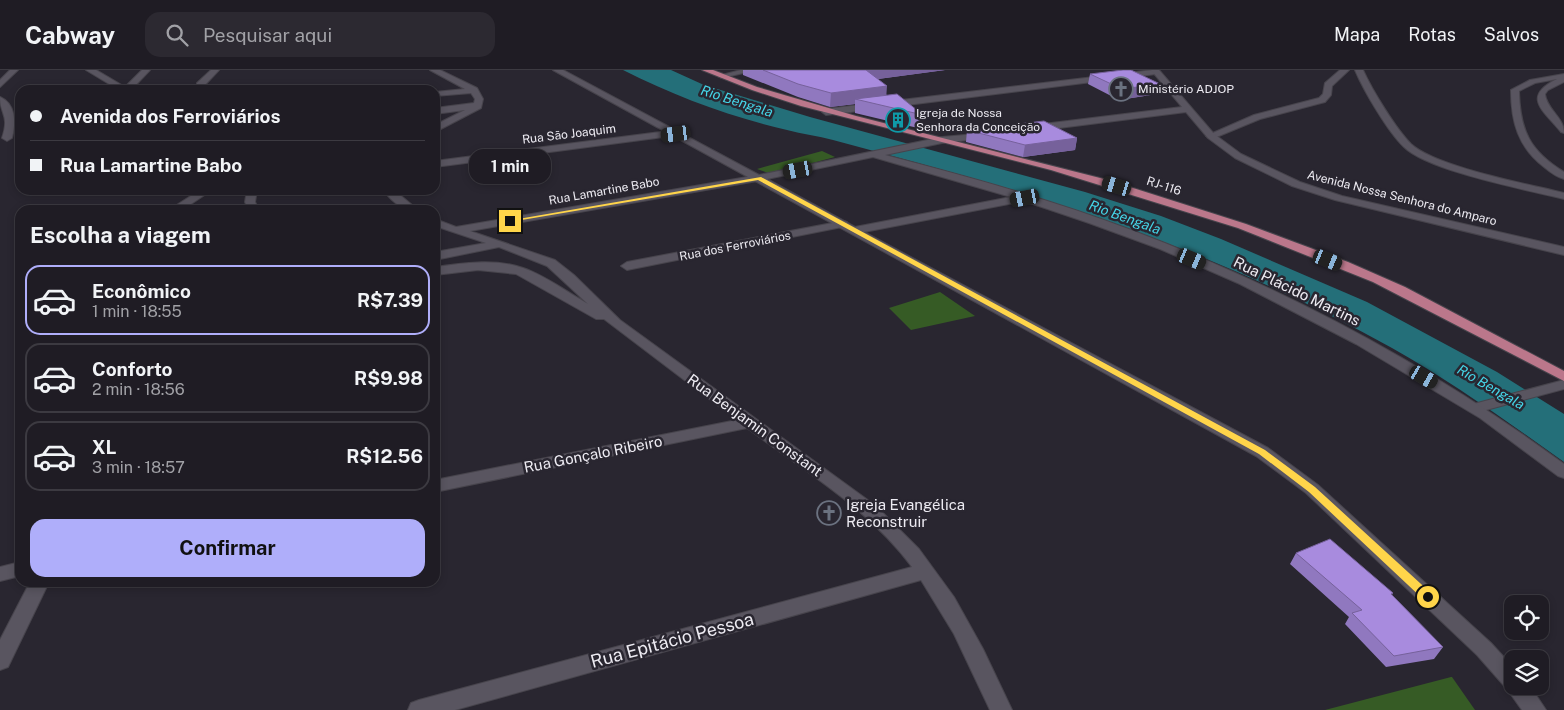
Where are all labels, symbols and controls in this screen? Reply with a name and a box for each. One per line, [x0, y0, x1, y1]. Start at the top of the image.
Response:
search box [145, 12, 495, 57]
text: Cabway [25, 21, 115, 49]
icon: search [163, 21, 191, 49]
text: Pesquisar aqui [203, 24, 332, 46]
text: Mapa [1334, 24, 1380, 45]
text: Rotas [1408, 24, 1456, 45]
text: Salvos [1484, 24, 1539, 45]
church icon: Ministério ADJOP [1108, 76, 1134, 102]
water label: Rio Bengala [699, 82, 775, 120]
place label: Ministério ADJOP [1138, 82, 1234, 96]
text: Avenida dos Ferroviários [60, 105, 281, 127]
place label: Igreja de Nossa Senhora da Conceição [916, 106, 1040, 134]
building icon: Igreja de Nossa Senhora da Conceição [885, 107, 911, 133]
street label: Rua São Joaquim [521, 121, 617, 147]
car [660, 125, 691, 143]
callout: 1 min [469, 148, 551, 184]
text: Rua Lamartine Babo [60, 154, 242, 176]
text: 1 min [491, 157, 529, 176]
car [781, 160, 814, 180]
street label: Avenida Nossa Senhora do Amparo [1306, 168, 1498, 228]
street label: Rua Lamartine Babo [547, 174, 661, 208]
car [1100, 174, 1133, 198]
street label: RJ- 116 [1145, 174, 1183, 198]
car [1008, 188, 1041, 208]
water label: Rio Bengala [1087, 197, 1163, 237]
route end [499, 210, 521, 232]
text: Escolha a viagem [30, 222, 211, 248]
street label: Rua dos Ferroviários [678, 228, 792, 264]
car [1175, 246, 1208, 272]
car [1311, 247, 1344, 273]
street label: Rua Plácido Martins [1231, 253, 1363, 329]
icon: car [32, 278, 77, 323]
text: Econômico [92, 280, 191, 302]
text: R$7.39 [357, 289, 423, 311]
text: 1 min · 18:55 [92, 302, 182, 321]
icon: car [32, 356, 77, 401]
text: Conforto [92, 358, 172, 380]
water label: Rio Bengala [1455, 361, 1527, 413]
car [1407, 363, 1440, 391]
text: R$9.98 [354, 367, 423, 389]
street label: Rua Benjamin Constant [684, 370, 826, 480]
text: 2 min · 18:56 [92, 380, 185, 399]
street label: Rua Gonçalo Ribeiro [522, 432, 664, 476]
icon: car [32, 434, 77, 479]
text: XL [92, 436, 117, 458]
text: R$12.56 [346, 445, 423, 467]
text: 3 min · 18:57 [92, 458, 185, 477]
place label: Igreja Evangélica Reconstruir [846, 496, 965, 530]
church icon: Igreja Evangélica Reconstruir [816, 500, 842, 526]
button: Confirmar [30, 519, 425, 577]
route start [1417, 586, 1439, 608]
map controls [1504, 595, 1549, 695]
button: locate [1504, 595, 1549, 640]
street label: Rua Epitácio Pessoa [588, 608, 756, 672]
button: layers [1504, 650, 1549, 695]

